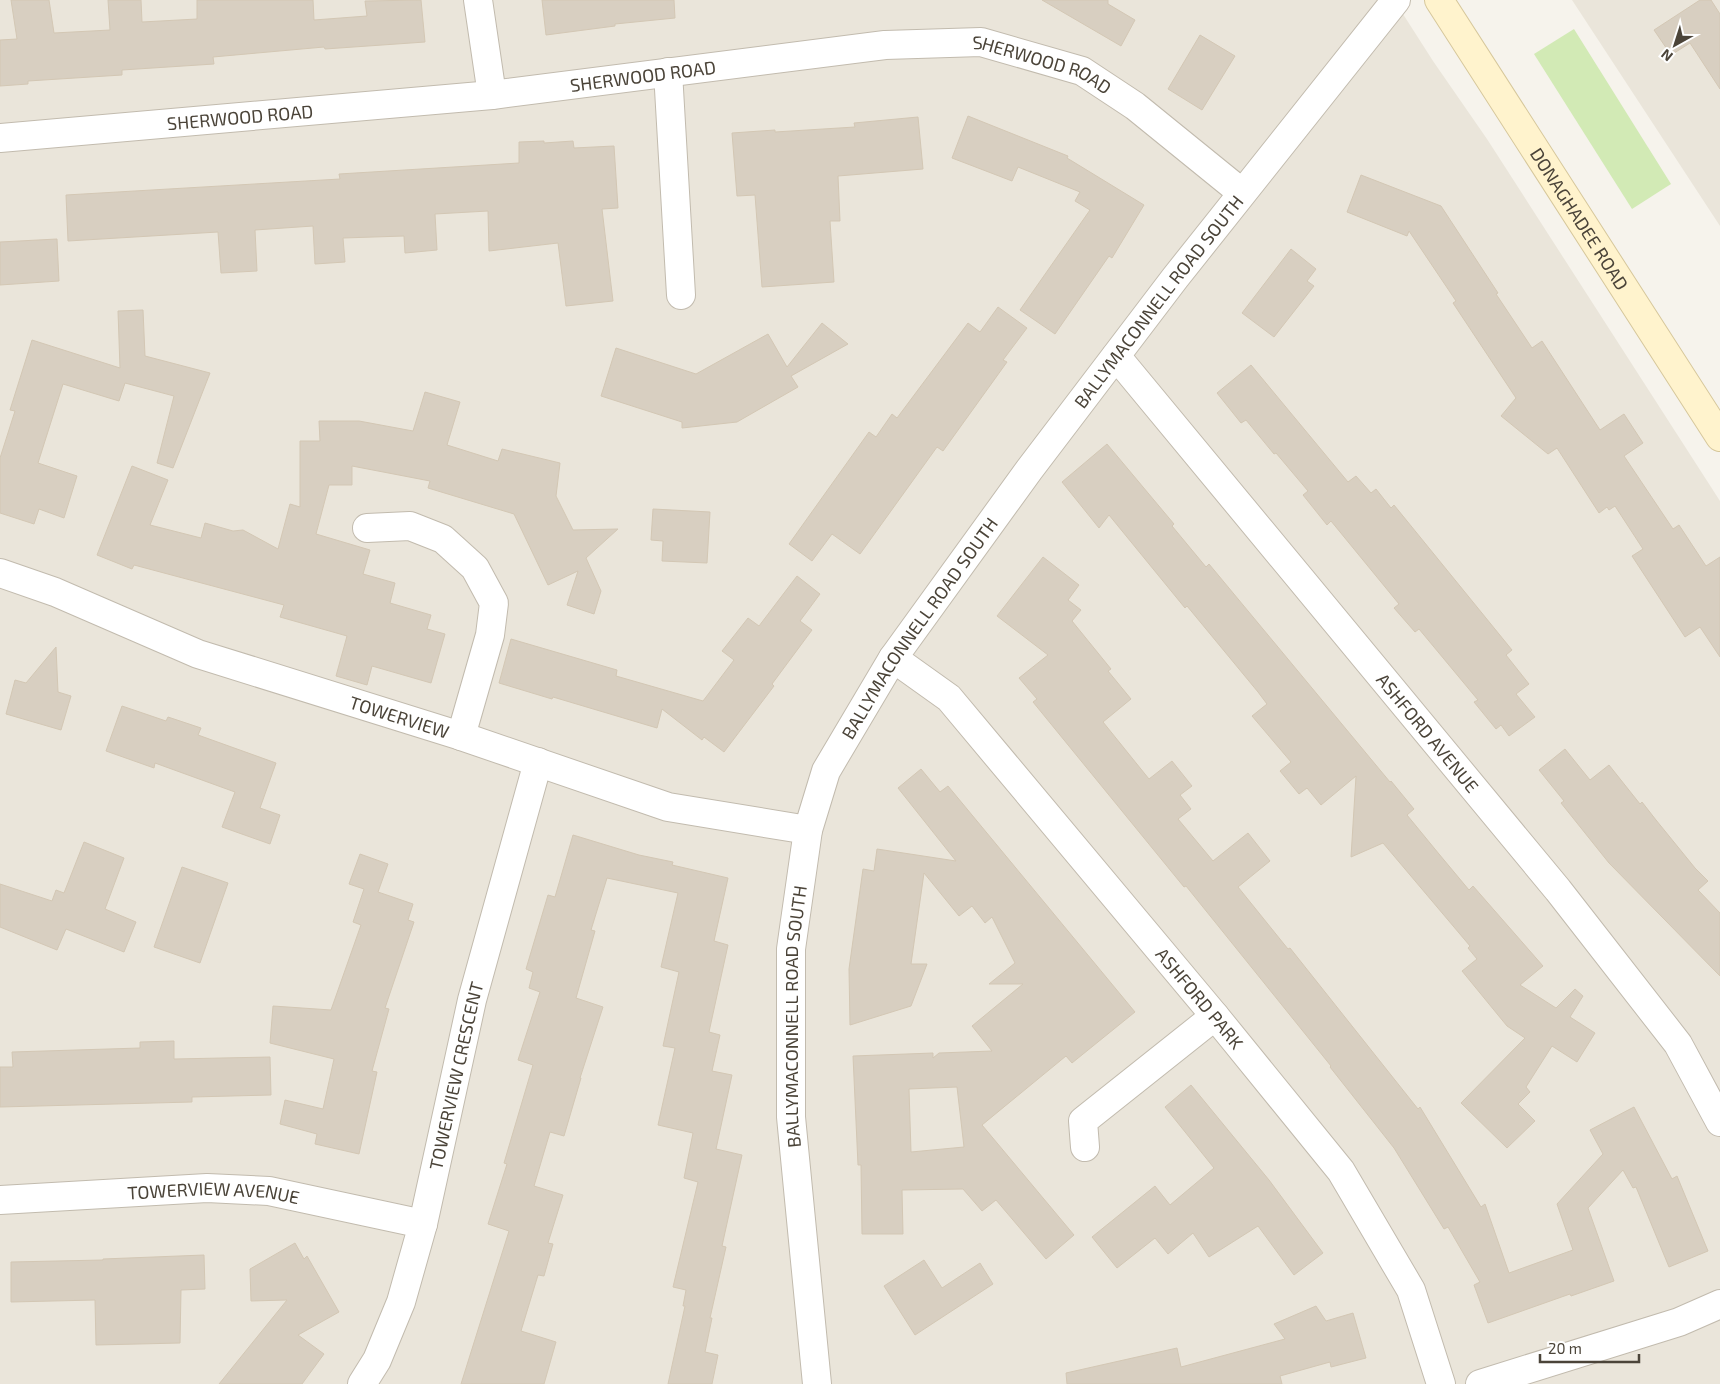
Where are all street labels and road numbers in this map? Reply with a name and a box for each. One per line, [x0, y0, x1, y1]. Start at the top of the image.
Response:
street label: SHERWOOD ROAD [972, 31, 1116, 98]
street label: SHERWOOD ROAD [569, 56, 717, 96]
street label: SHERWOOD ROAD [166, 100, 314, 134]
street label: DONAGHADEE ROAD [1526, 143, 1633, 294]
street label: BALLYMACONNELL ROAD SOUTH [1069, 191, 1248, 412]
street label: BALLYMACONNELL ROAD SOUTH [837, 513, 1002, 743]
street label: ASHFORD AVENUE [1372, 669, 1483, 797]
street label: TOWERVIEW [347, 691, 452, 743]
street label: BALLYMACONNELL ROAD SOUTH [780, 884, 811, 1149]
street label: ASHFORD PARK [1151, 943, 1248, 1054]
street label: TOWERVIEW CRESCENT [424, 979, 488, 1172]
street label: TOWERVIEW AVENUE [127, 1177, 302, 1208]

